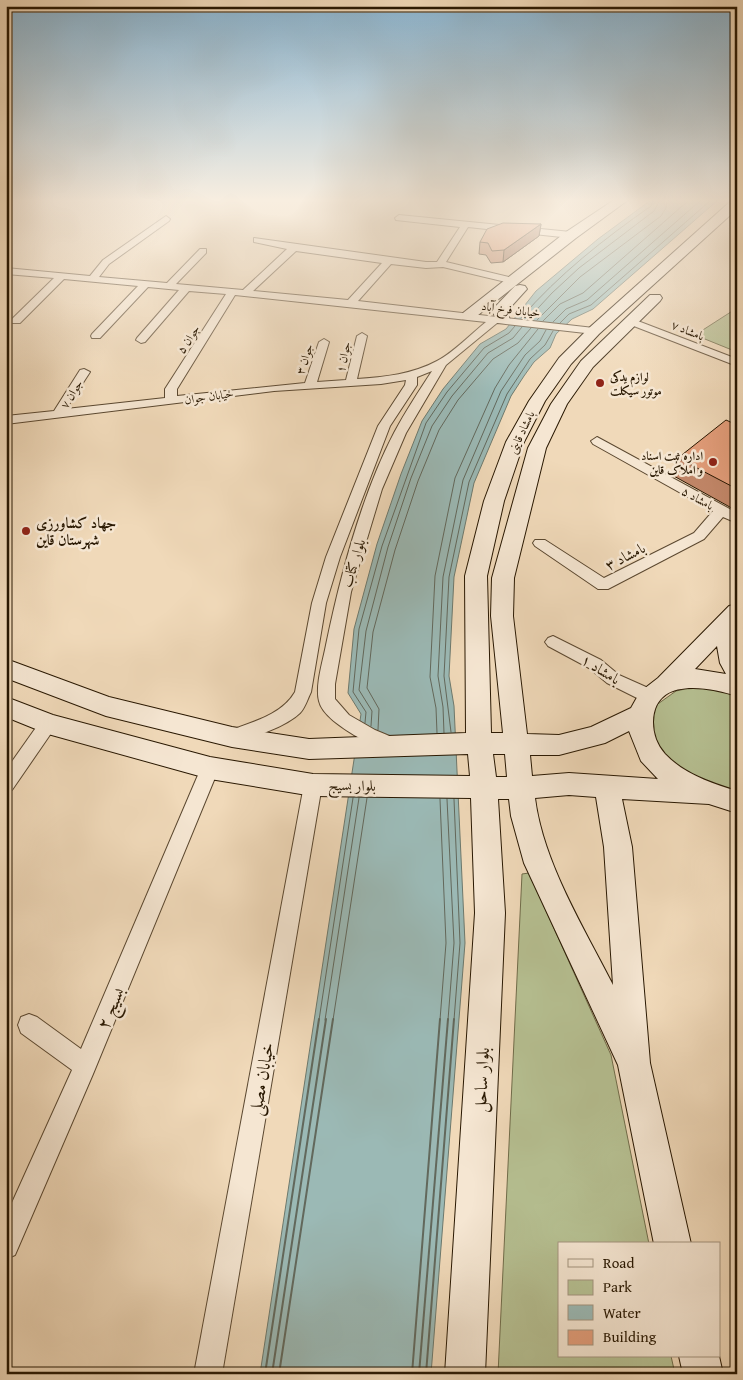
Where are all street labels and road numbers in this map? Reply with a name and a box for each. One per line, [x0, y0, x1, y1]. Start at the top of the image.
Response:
street label: خیابان فرخ آباد [480, 297, 542, 324]
street label: بامشاد ۷ [669, 316, 707, 344]
street label: جوان ۵ [172, 321, 204, 357]
street label: جوان ۱ [331, 340, 355, 374]
street label: جوان ۳ [291, 341, 317, 376]
street label: جوان ۷ [56, 376, 87, 412]
street label: خیابان جوان [183, 384, 235, 408]
street label: بامشاد قاینی [504, 408, 538, 456]
street label: بامشاد ۵ [679, 482, 717, 514]
street label: بلوار کتاب [336, 536, 370, 590]
street label: بامشاد ۳ [601, 537, 649, 575]
street label: بامشاد ۱ [577, 649, 625, 689]
street label: بلوار بسیج [328, 774, 376, 800]
street label: بسیج ۲ [89, 983, 134, 1034]
street label: خیابان مصلی [241, 1040, 281, 1118]
street label: بلوار ساحل [466, 1047, 496, 1113]

